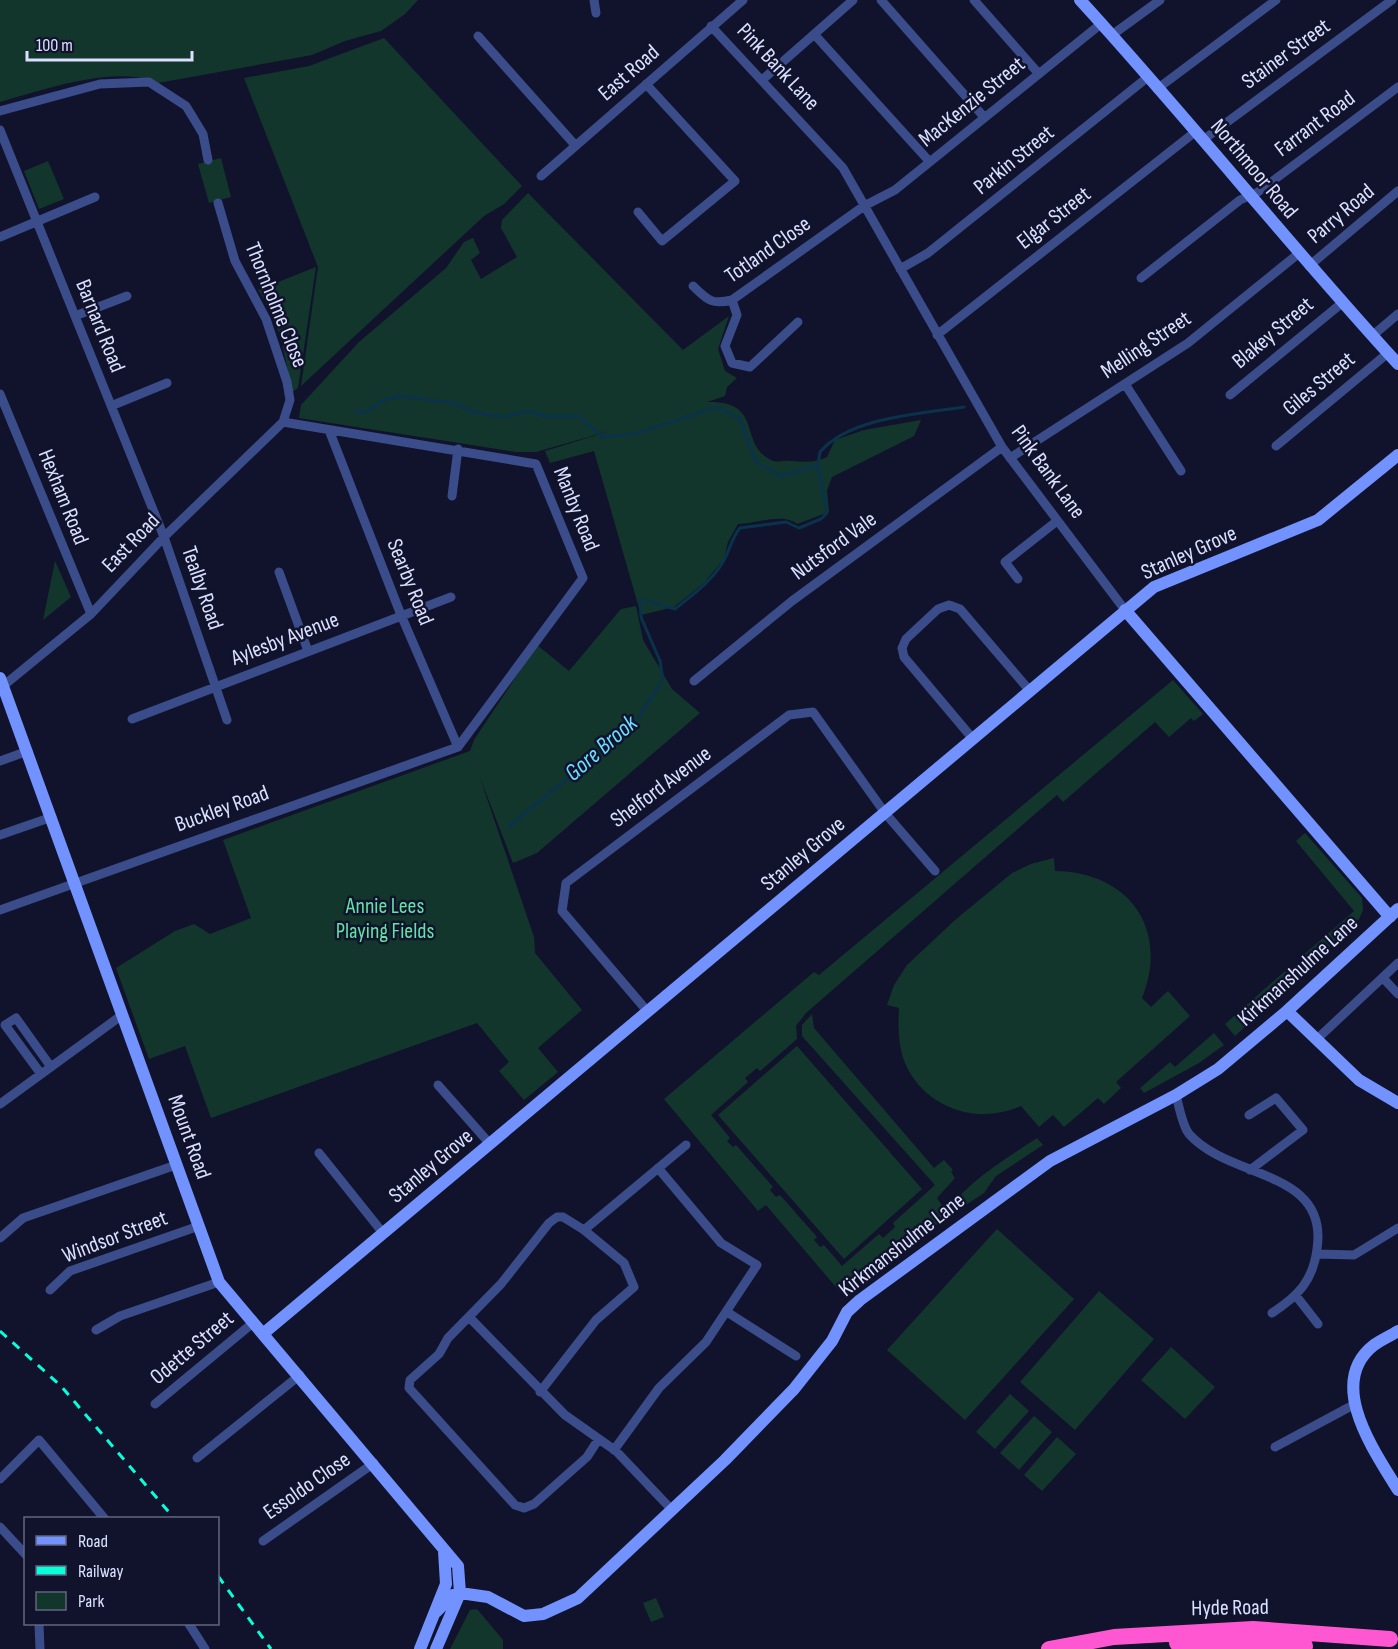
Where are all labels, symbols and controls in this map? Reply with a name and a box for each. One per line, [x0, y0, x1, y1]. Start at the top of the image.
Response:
street label: Stainer Street [1236, 13, 1336, 95]
street label: Pink Bank Lane [731, 18, 825, 116]
scale bar [27, 24, 192, 62]
text: 100 m [36, 35, 73, 56]
street label: East Road [593, 39, 665, 107]
street label: MacKenzie Street [913, 51, 1031, 153]
street label: Farrant Road [1270, 85, 1360, 163]
street label: Northmoor Road [1204, 114, 1304, 224]
street label: Parkin Street [968, 119, 1060, 201]
street label: Parry Road [1302, 178, 1380, 250]
street label: Elgar Street [1012, 181, 1097, 255]
street label: Totland Close [720, 211, 816, 289]
street label: Thornholme Close [239, 238, 313, 372]
street label: Barnard Road [69, 276, 131, 376]
street label: Blakey Street [1227, 291, 1319, 375]
street label: Melling Street [1096, 305, 1196, 385]
street label: Giles Street [1277, 346, 1361, 422]
street label: Pink Bank Lane [1005, 420, 1091, 524]
street label: Hexham Road [32, 445, 94, 549]
street label: Manby Road [547, 463, 605, 555]
street label: Nutsford Vale [786, 506, 882, 586]
street label: East Road [96, 508, 166, 578]
street label: Stanley Grove [1137, 520, 1241, 586]
street label: Searby Road [381, 535, 439, 629]
street label: Tealby Road [175, 543, 229, 633]
street label: Aylesby Avenue [226, 606, 343, 672]
water label: Gore Brook [559, 708, 644, 787]
street label: Shelford Avenue [605, 740, 717, 834]
street label: Buckley Road [172, 780, 272, 838]
street label: Stanley Grove [755, 811, 851, 897]
park label: Annie Lees Playing Fields [336, 893, 434, 945]
street label: Kirkmanshulme Lane [1232, 910, 1364, 1032]
street label: Mount Road [161, 1091, 217, 1183]
street label: Stanley Grove [383, 1123, 479, 1209]
street label: Kirkmanshulme Lane [833, 1187, 971, 1303]
street label: Windsor Street [59, 1205, 172, 1269]
street label: Odette Street [145, 1305, 239, 1391]
street label: Essoldo Close [258, 1446, 356, 1526]
legend [24, 1517, 219, 1625]
text: Road [78, 1531, 108, 1552]
text: Railway [78, 1561, 123, 1582]
text: Park [78, 1591, 104, 1612]
street label: Hyde Road [1191, 1594, 1269, 1622]

